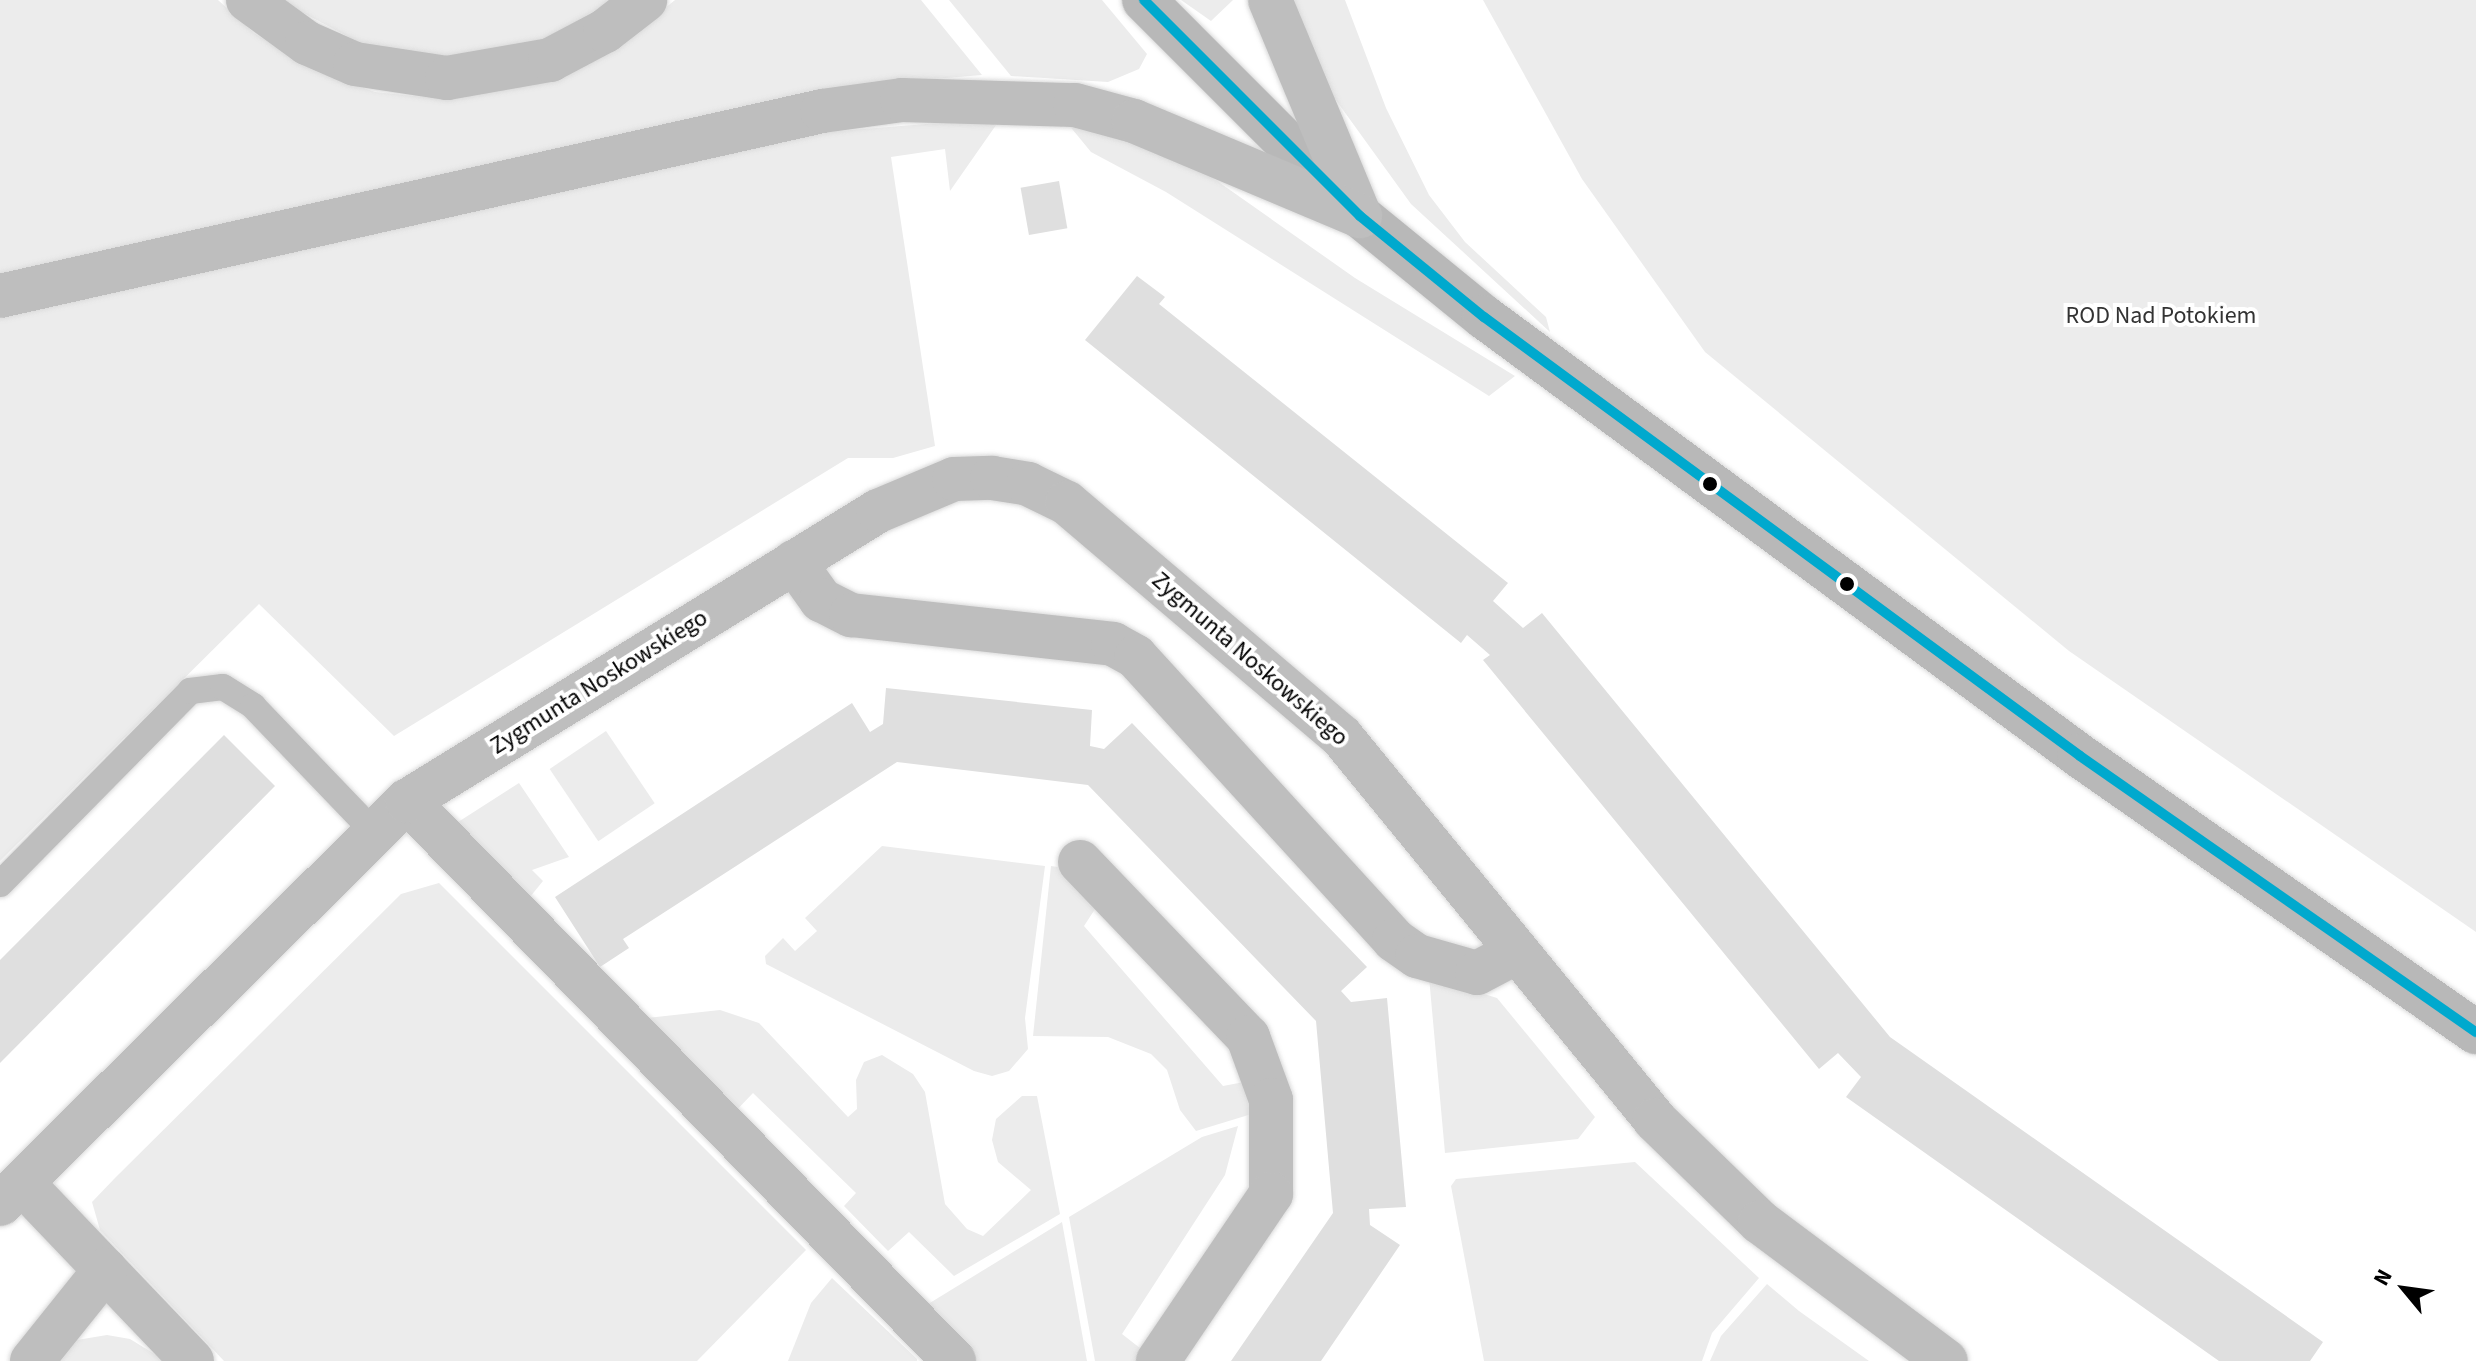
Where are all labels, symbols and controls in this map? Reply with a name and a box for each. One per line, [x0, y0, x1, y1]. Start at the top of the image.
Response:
park label: ROD Nad Potokiem [2066, 302, 2256, 330]
unlabelled marker [1702, 476, 1718, 492]
street label: Zygmunta Noskowskiego [1146, 566, 1354, 752]
unlabelled marker [1839, 576, 1855, 592]
street label: Zygmunta Noskowskiego [485, 603, 713, 761]
north arrow [2364, 1249, 2444, 1329]
text: N [2365, 1263, 2401, 1292]

